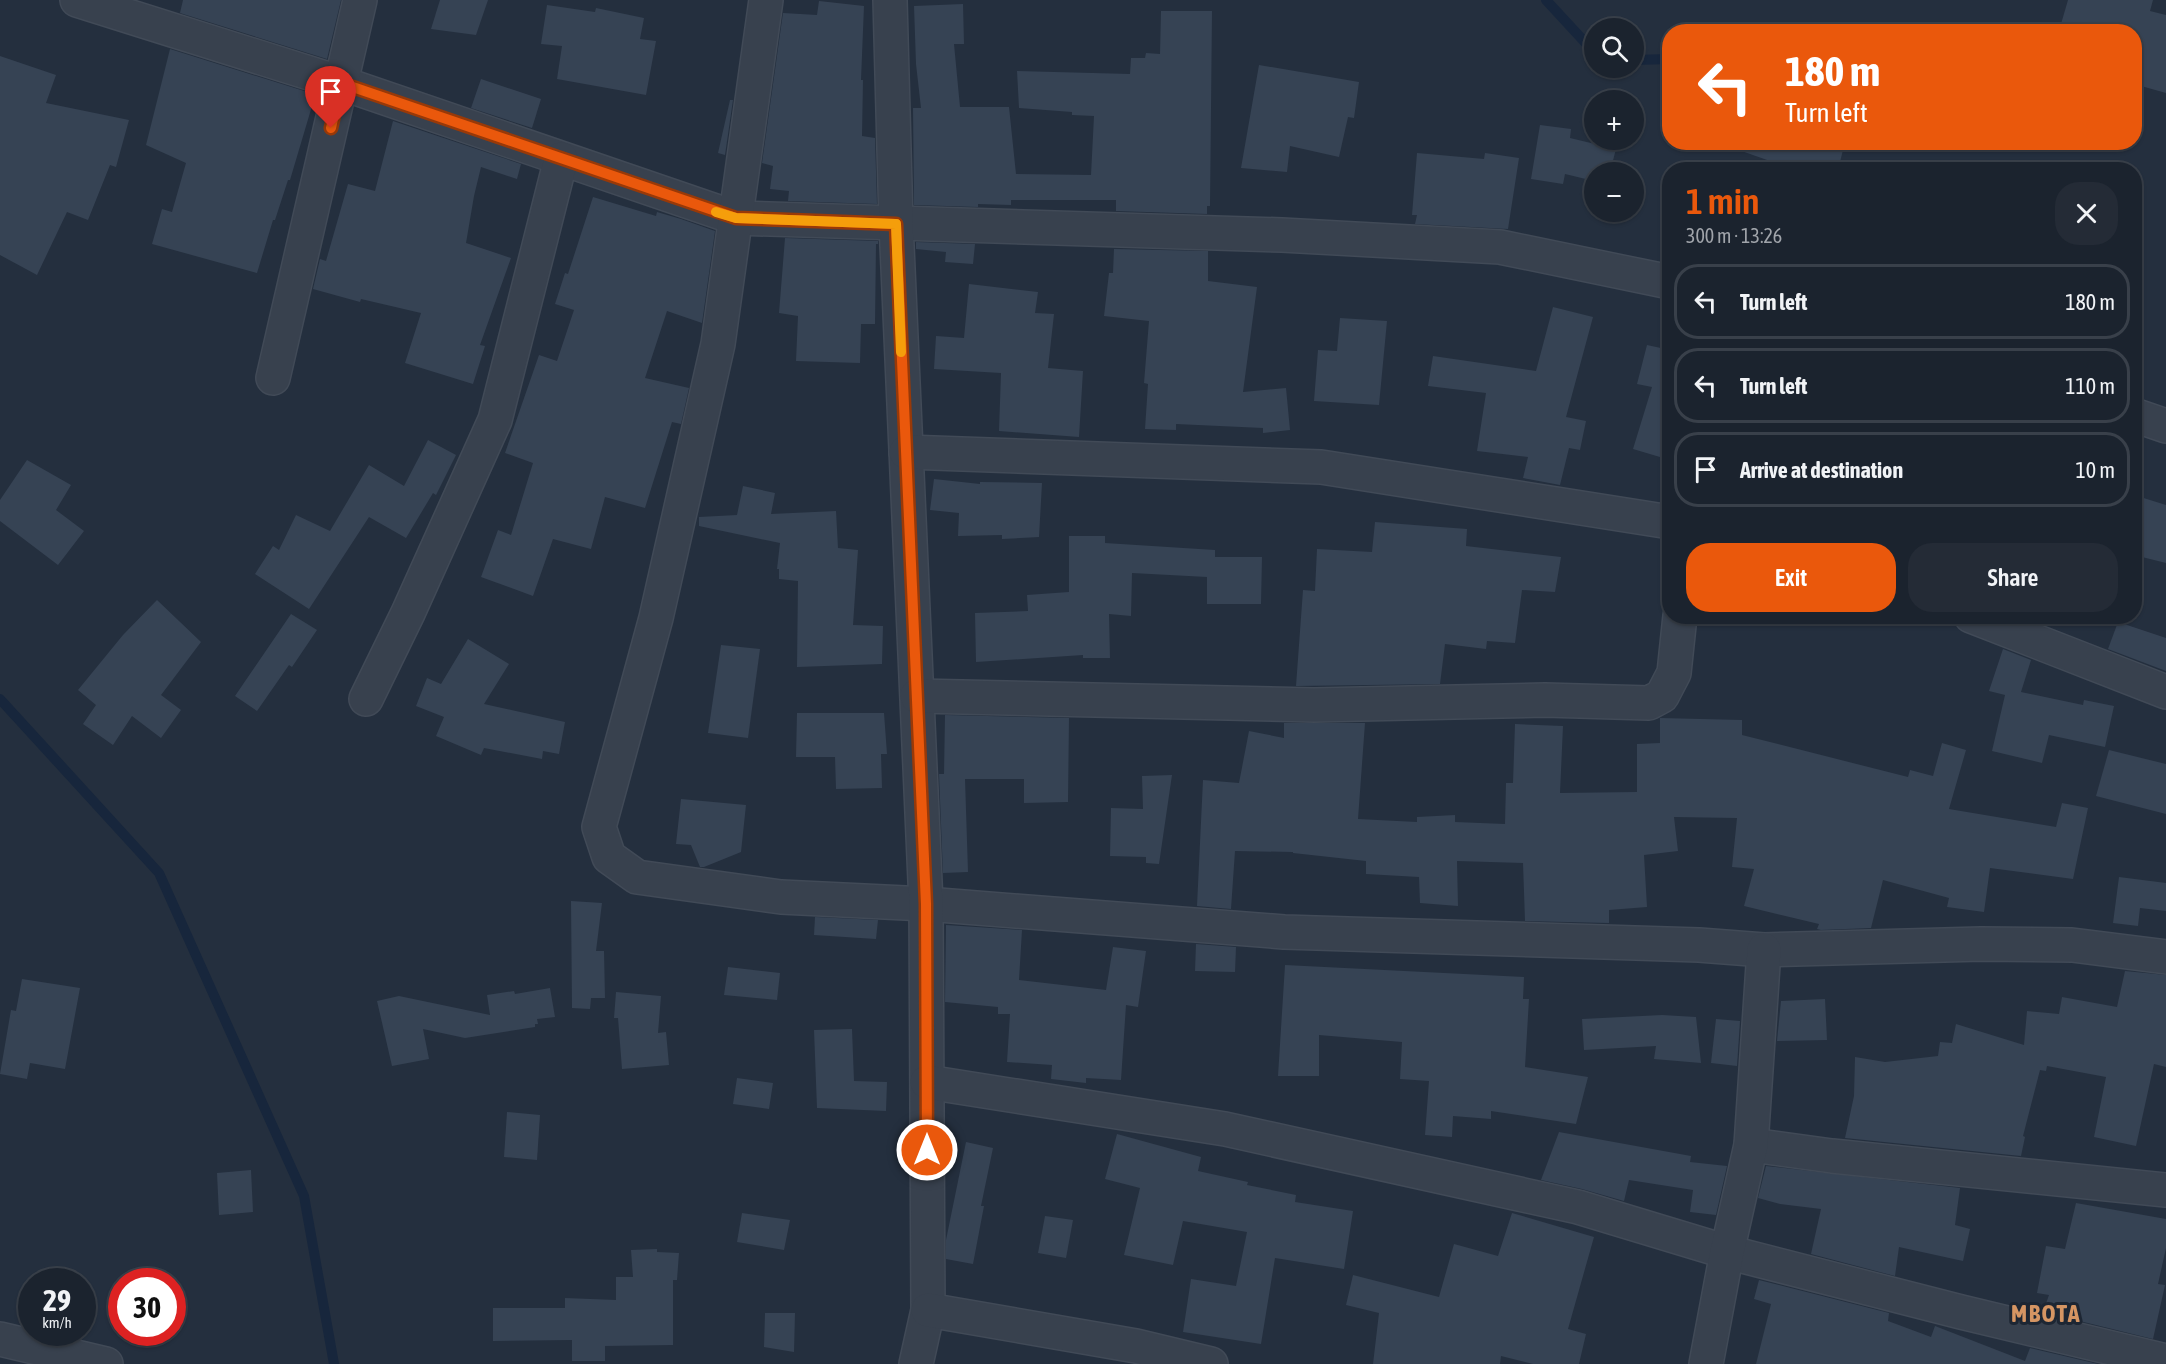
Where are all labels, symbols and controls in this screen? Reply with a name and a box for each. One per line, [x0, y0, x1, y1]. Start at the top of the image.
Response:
map controls [1584, 18, 1644, 222]
button: search [1584, 18, 1644, 78]
text: 180 m [1785, 47, 1880, 95]
icon: left [1686, 48, 1764, 126]
pin [305, 66, 356, 128]
icon: arrive [314, 75, 347, 108]
button: + [1584, 90, 1644, 150]
text: Turn left [1785, 97, 1868, 128]
button: − [1584, 162, 1644, 222]
text: 1 min [1686, 180, 1760, 222]
button: close [2055, 182, 2118, 245]
text: 300 m · 13:26 [1686, 224, 1782, 247]
icon: left [1689, 285, 1722, 318]
text: Turn left [1740, 289, 1807, 315]
text: 180 m [2065, 289, 2115, 315]
icon: left [1689, 369, 1722, 402]
text: Turn left [1740, 373, 1807, 399]
text: 110 m [2065, 373, 2115, 399]
icon: arrive [1689, 453, 1722, 486]
text: Arrive at destination [1740, 457, 1903, 483]
text: 10 m [2075, 457, 2115, 483]
button: Exit [1686, 543, 1896, 612]
button: Share [1908, 543, 2118, 612]
position arrow [895, 1118, 959, 1182]
speed limit sign: 30 [108, 1268, 186, 1346]
text: 29 [43, 1283, 71, 1317]
district label: MBOTA [2011, 1300, 2081, 1327]
text: km/h [42, 1314, 72, 1331]

